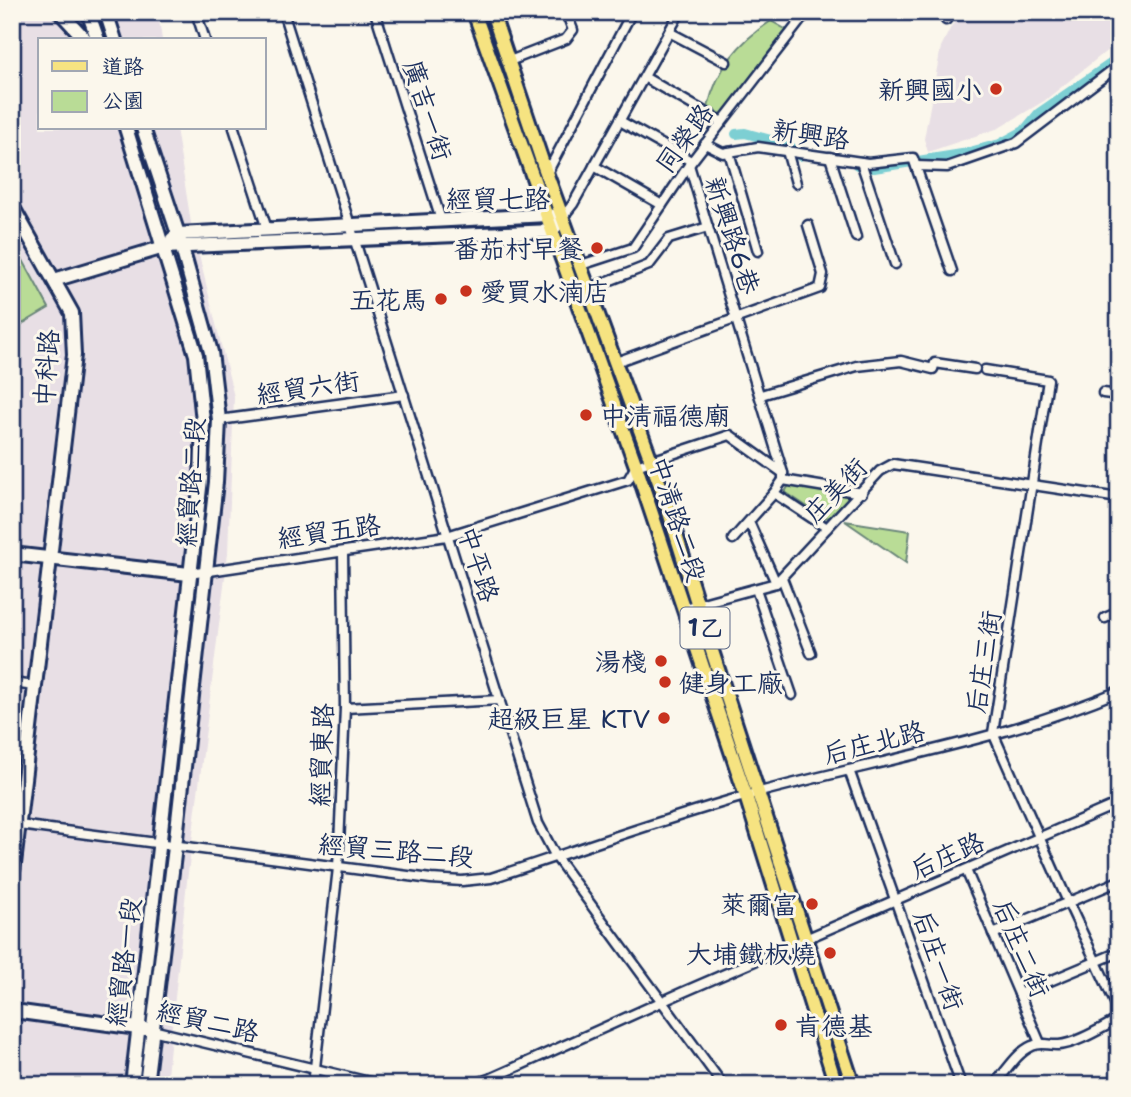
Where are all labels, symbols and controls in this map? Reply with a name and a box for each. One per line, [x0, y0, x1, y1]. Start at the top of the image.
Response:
legend [38, 38, 266, 130]
text: 道路 [102, 53, 144, 81]
street label: 廣吉一街 [395, 55, 461, 165]
place label: 新興國小 [878, 72, 982, 107]
marker: 新興國小 [988, 81, 1004, 97]
text: 公園 [102, 87, 144, 115]
street label: 同榮路 [647, 96, 721, 180]
street label: 新興路 [770, 111, 852, 157]
street label: 新興路6巷 [697, 171, 769, 299]
street label: 經貿七路 [446, 181, 550, 216]
place label: 番茄村早餐 [453, 231, 583, 266]
marker: 番茄村早餐 [589, 240, 605, 256]
place label: 愛買水湳店 [480, 274, 610, 309]
place label: 五花馬 [349, 282, 427, 317]
marker: 愛買水湳店 [458, 283, 474, 299]
marker: 五花馬 [433, 291, 449, 307]
street label: 中科路 [26, 328, 66, 408]
street label: 經貿六街 [254, 362, 362, 412]
place label: 中清福德廟 [600, 398, 730, 433]
marker: 中清福德廟 [578, 407, 594, 423]
street label: 經貿路二段 [168, 416, 212, 548]
street label: 庄美街 [795, 450, 875, 530]
street label: 中清路二段 [641, 452, 715, 586]
street label: 經貿五路 [275, 506, 383, 556]
street label: 中平路 [450, 521, 508, 607]
road number: 1乙 [680, 608, 730, 648]
street label: 后庄三街 [958, 608, 1008, 716]
place label: 湯棧 [595, 644, 647, 679]
marker: 湯棧 [653, 653, 669, 669]
place label: 健身工廠 [679, 665, 783, 700]
marker: 健身工廠 [657, 674, 673, 690]
place label: 超級巨星 KTV [488, 701, 650, 736]
street label: 經貿東路 [302, 702, 340, 808]
marker: 超級巨星 KTV [656, 710, 672, 726]
street label: 后庄北路 [819, 712, 929, 772]
street label: 后庄路 [904, 823, 990, 887]
street label: 經貿三路二段 [317, 826, 475, 874]
place label: 萊爾富 [720, 887, 798, 922]
street label: 后庄二街 [986, 893, 1058, 1003]
street label: 經貿路一段 [98, 895, 148, 1029]
marker: 萊爾富 [804, 896, 820, 912]
street label: 后庄一街 [906, 905, 972, 1015]
place label: 大埔鐵板燒 [686, 936, 816, 971]
marker: 大埔鐵板燒 [822, 945, 838, 961]
street label: 經貿二路 [153, 992, 263, 1050]
place label: 肯德基 [795, 1008, 873, 1043]
marker: 肯德基 [773, 1017, 789, 1033]

